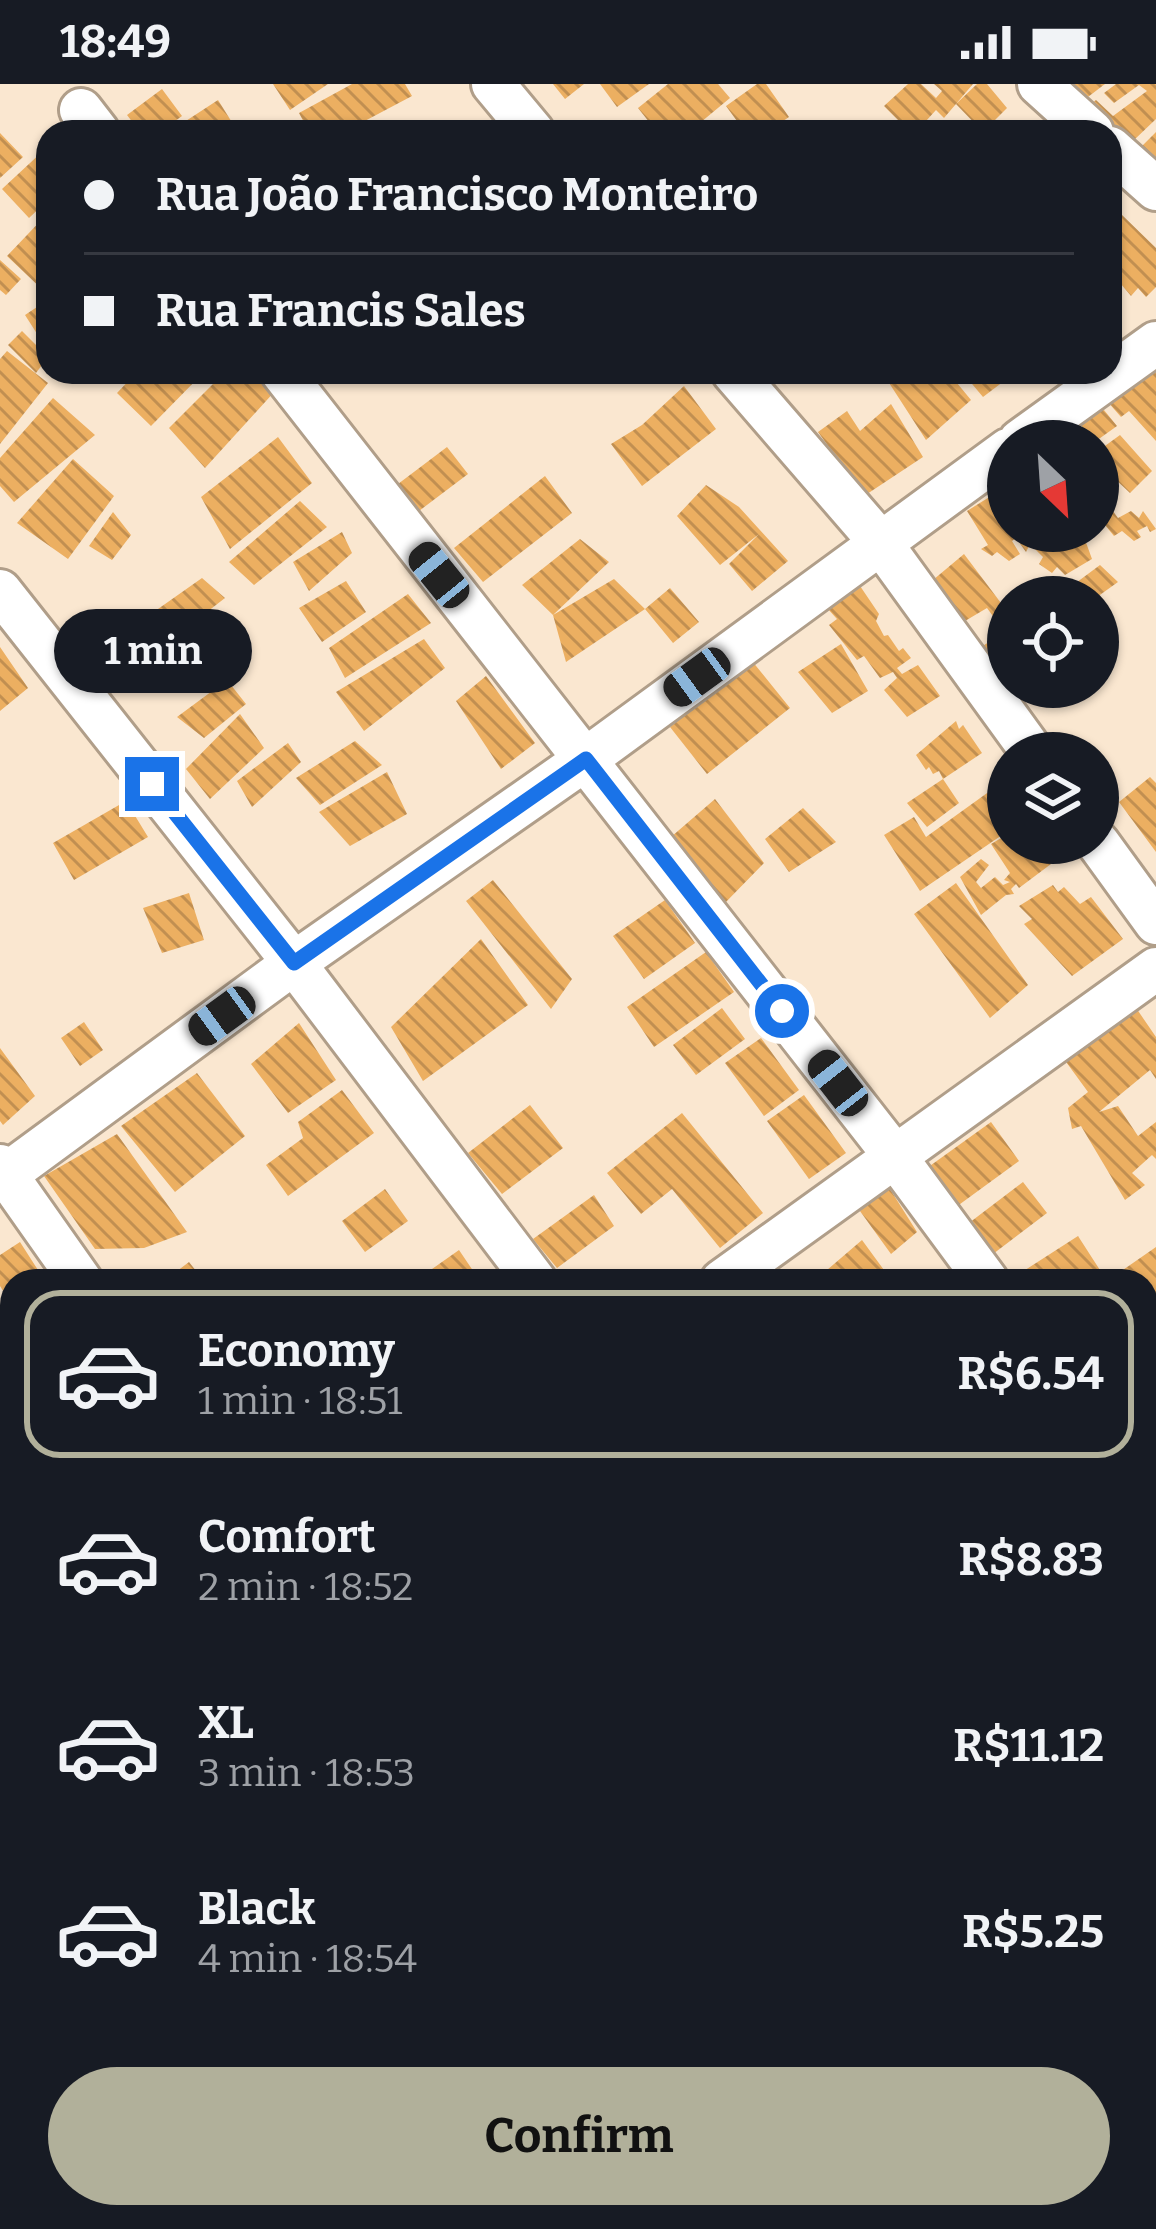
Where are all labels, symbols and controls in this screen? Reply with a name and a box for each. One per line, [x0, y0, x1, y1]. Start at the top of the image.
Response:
text: 18:49 [60, 15, 171, 69]
text: Rua João Francisco Monteiro [156, 168, 758, 222]
text: Rua Francis Sales [156, 284, 526, 338]
north arrow [987, 420, 1119, 552]
map controls [987, 420, 1119, 864]
car [402, 536, 476, 614]
button: locate [987, 576, 1119, 708]
callout: 1 min [53, 610, 251, 694]
text: 1 min [104, 628, 202, 674]
car [657, 641, 737, 713]
button: layers [987, 732, 1119, 864]
route end [125, 757, 179, 811]
car [182, 980, 262, 1052]
route start [755, 984, 809, 1038]
car [802, 1044, 874, 1122]
icon: car [54, 1320, 162, 1428]
text: Economy [198, 1324, 395, 1378]
text: R$6.54 [958, 1347, 1104, 1401]
text: 1 min · 18:51 [198, 1378, 403, 1424]
icon: car [54, 1506, 162, 1614]
text: Comfort [198, 1510, 376, 1564]
text: R$8.83 [958, 1533, 1104, 1587]
text: 2 min · 18:52 [198, 1564, 413, 1610]
icon: car [54, 1692, 162, 1800]
text: XL [198, 1696, 254, 1750]
text: R$11.12 [953, 1719, 1104, 1773]
text: 3 min · 18:53 [198, 1750, 415, 1796]
icon: car [54, 1878, 162, 1986]
text: Black [198, 1882, 315, 1936]
text: R$5.25 [962, 1905, 1104, 1959]
text: 4 min · 18:54 [198, 1936, 417, 1982]
button: Confirm [48, 2067, 1110, 2205]

